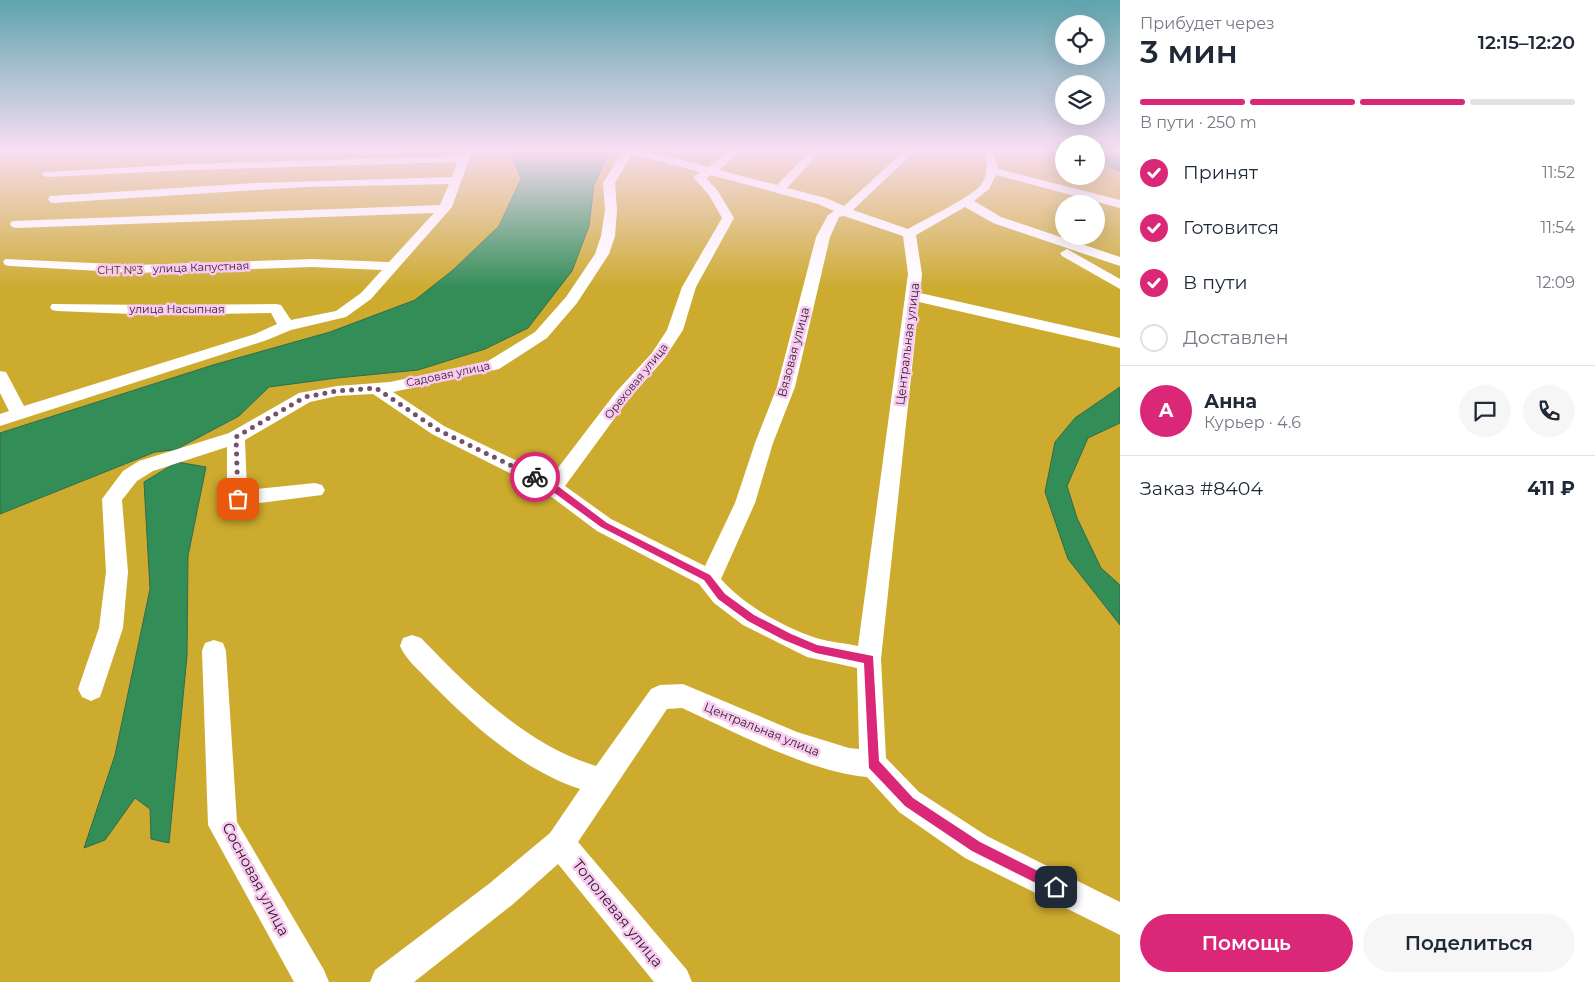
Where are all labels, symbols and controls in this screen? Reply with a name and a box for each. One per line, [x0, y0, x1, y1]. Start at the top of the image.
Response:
text: Прибудет через [1140, 14, 1275, 33]
map controls [1055, 15, 1105, 245]
button: locate [1055, 15, 1105, 65]
text: 12:15–12:20 [1478, 31, 1575, 54]
text: 3 мин [1140, 32, 1238, 71]
button: layers [1055, 75, 1105, 125]
text: В пути · 250 m [1140, 113, 1257, 132]
button: + [1055, 135, 1105, 185]
icon: check [1140, 159, 1168, 187]
text: Принят [1183, 161, 1258, 184]
text: 11:52 [1542, 163, 1575, 182]
button: − [1055, 195, 1105, 245]
icon: check [1140, 214, 1168, 242]
text: Готовится [1183, 216, 1279, 239]
text: 11:54 [1540, 218, 1575, 237]
street label: улица Капустная [152, 258, 249, 276]
park label: СНТ №3 [97, 263, 143, 277]
icon: check [1140, 269, 1168, 297]
text: В пути [1183, 271, 1248, 294]
text: 12:09 [1536, 273, 1575, 292]
street label: Центральная улица [892, 282, 922, 406]
street label: улица Насыпная [128, 302, 225, 316]
street label: Вязовая улица [774, 305, 812, 399]
text: Доставлен [1183, 326, 1289, 349]
street label: Ореховая улица [601, 340, 671, 422]
street label: Садовая улица [405, 358, 491, 390]
button: chat [1459, 385, 1511, 437]
button: phone [1523, 385, 1575, 437]
text: Анна [1204, 390, 1257, 413]
text: А [1158, 399, 1174, 422]
text: Курьер · 4.6 [1204, 413, 1301, 432]
courier [510, 452, 560, 502]
icon: bike [521, 463, 549, 491]
text: Заказ #8404 [1140, 477, 1263, 500]
text: 411 ₽ [1527, 477, 1575, 500]
pin [217, 478, 259, 520]
icon: bag [224, 485, 252, 513]
street label: Центральная улица [702, 699, 822, 759]
street label: Сосновая улица [218, 819, 294, 939]
street label: Тополевая улица [569, 855, 667, 971]
pin [1035, 866, 1077, 908]
icon: home [1042, 873, 1070, 901]
button: Помощь [1140, 914, 1353, 972]
button: Поделиться [1363, 914, 1575, 972]

